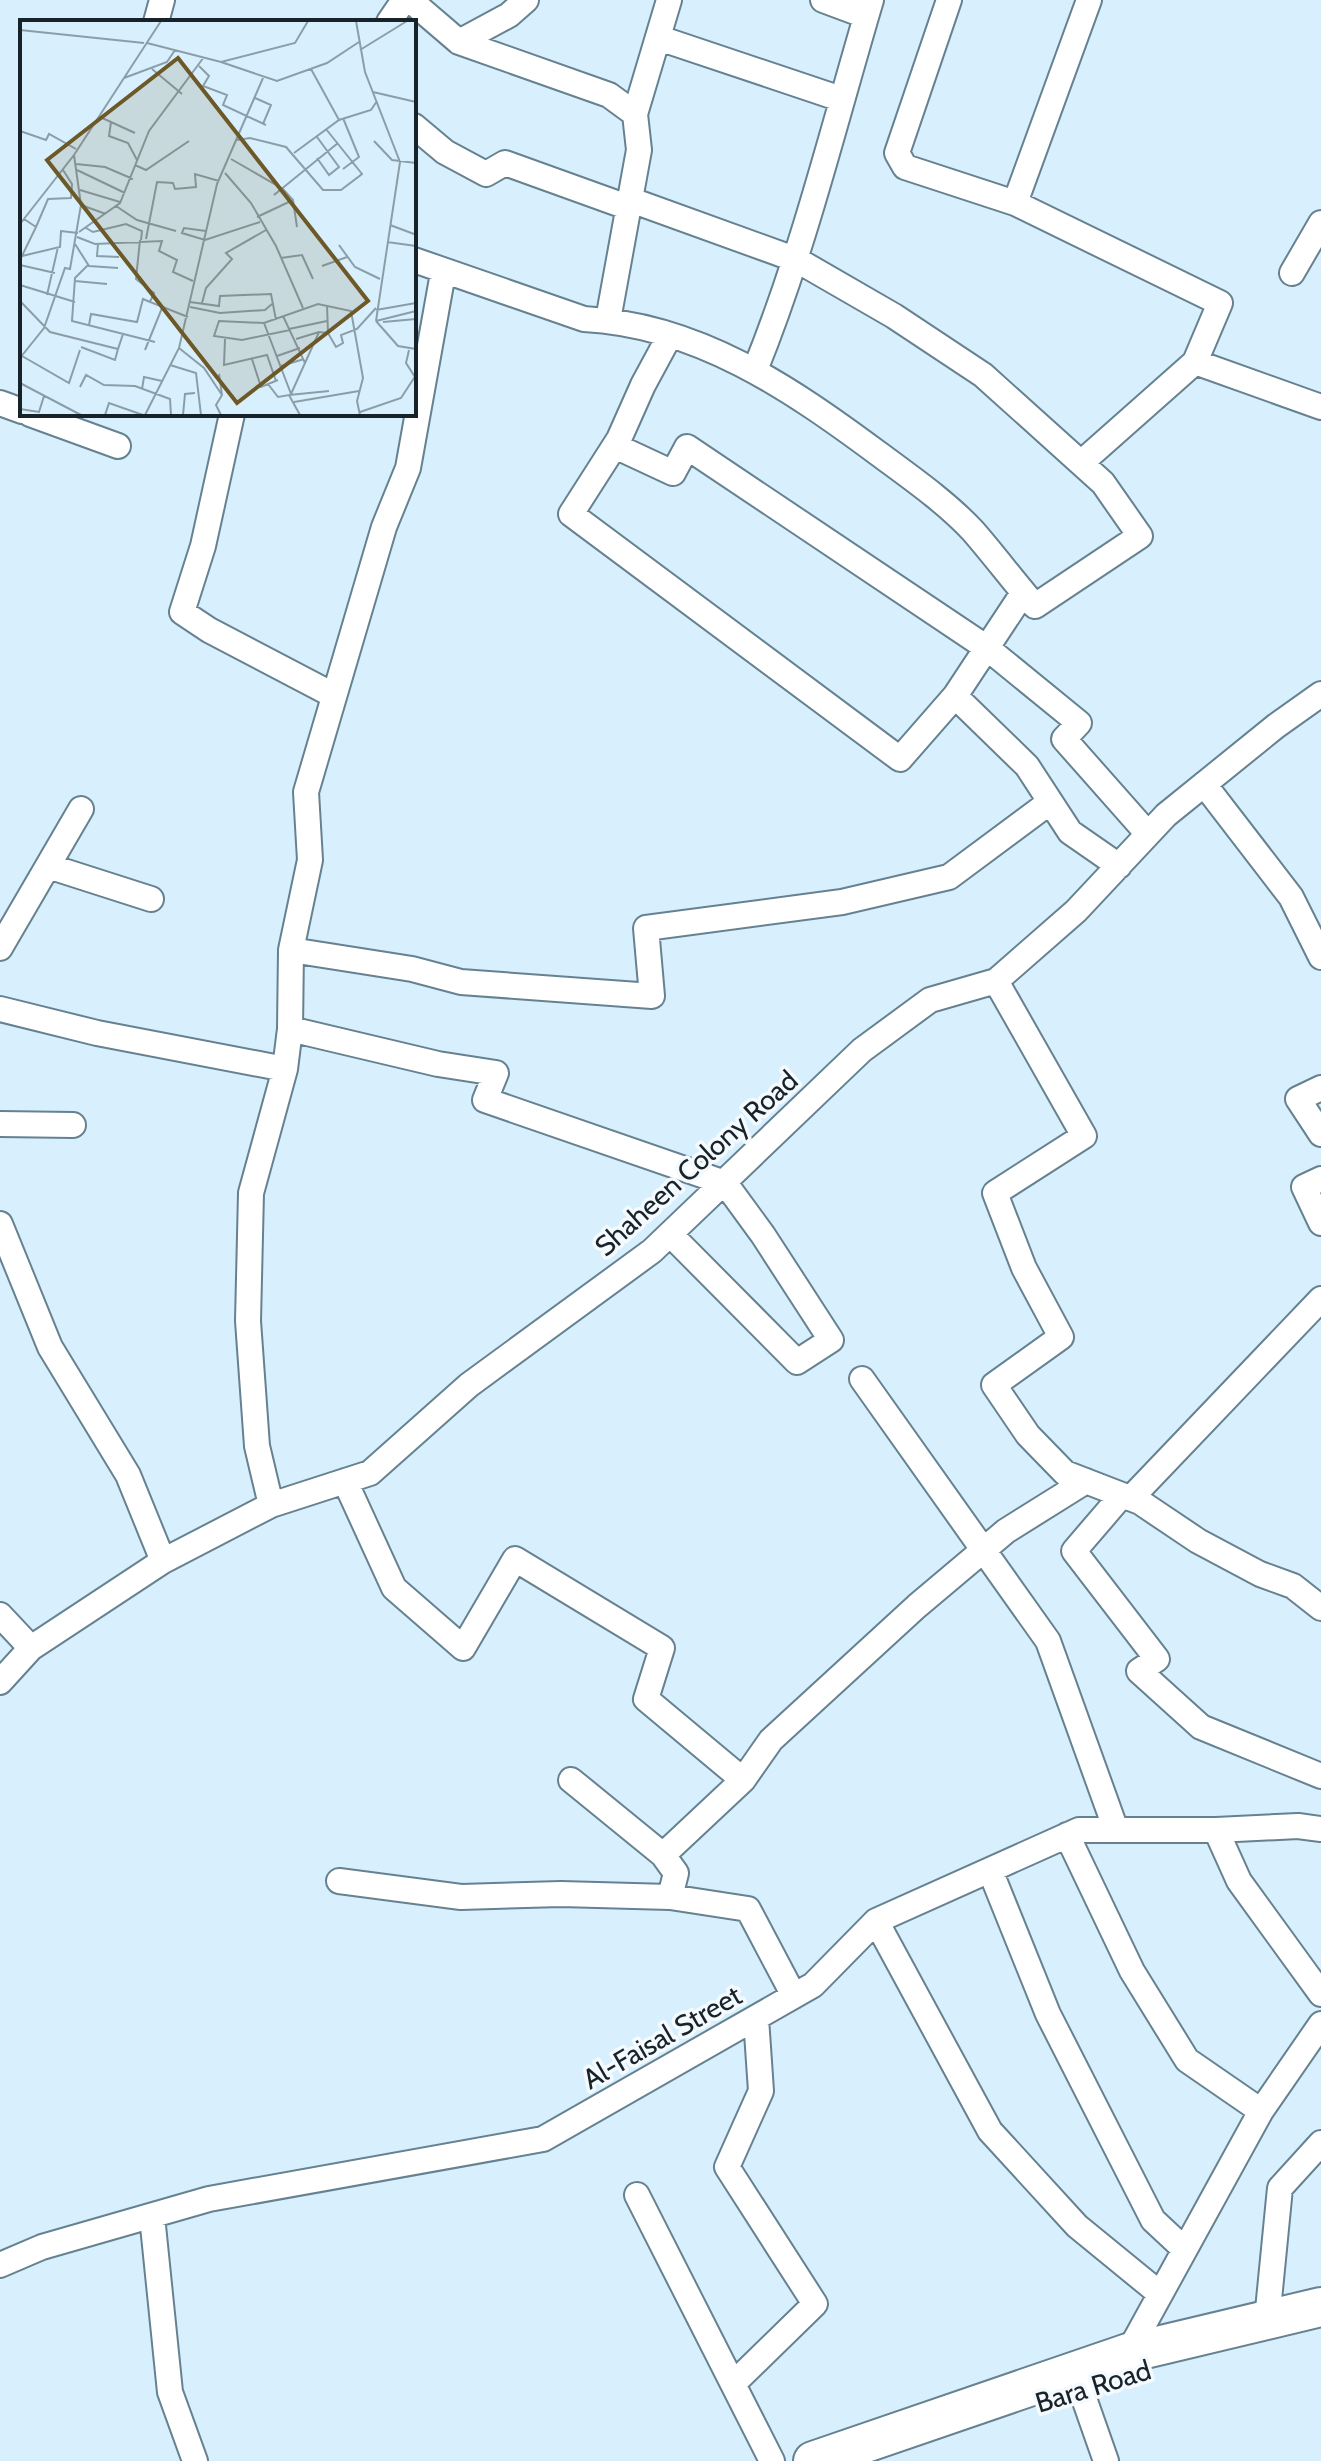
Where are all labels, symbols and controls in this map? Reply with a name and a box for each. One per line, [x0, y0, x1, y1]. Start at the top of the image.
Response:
inset map [20, 20, 416, 416]
street label: Shaheen Colony Road [588, 1063, 804, 1263]
street label: Al-Faisal Street [576, 1978, 748, 2096]
street label: Bara Road [1031, 2352, 1155, 2420]

